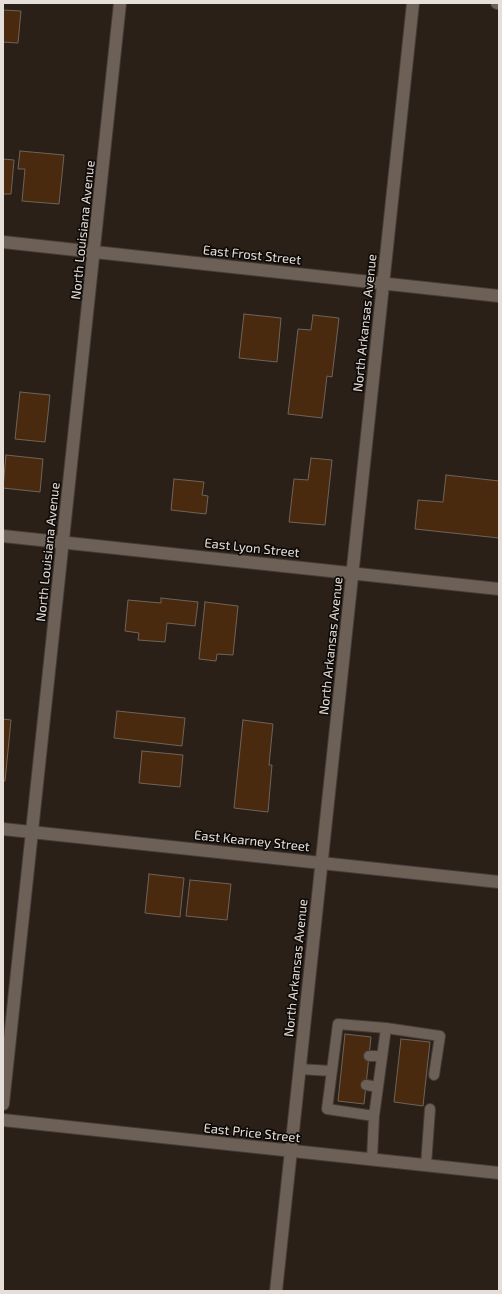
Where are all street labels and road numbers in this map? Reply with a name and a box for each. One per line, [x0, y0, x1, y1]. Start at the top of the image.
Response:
street label: North Louisiana Avenue [68, 160, 98, 300]
street label: East Frost Street [202, 242, 302, 268]
street label: North Arkansas Avenue [350, 253, 380, 393]
street label: North Louisiana Avenue [33, 482, 63, 622]
street label: East Lyon Street [204, 535, 300, 561]
street label: North Arkansas Avenue [316, 576, 346, 716]
street label: East Kearney Street [193, 827, 311, 855]
street label: North Arkansas Avenue [281, 898, 311, 1038]
street label: East Price Street [203, 1120, 301, 1146]

